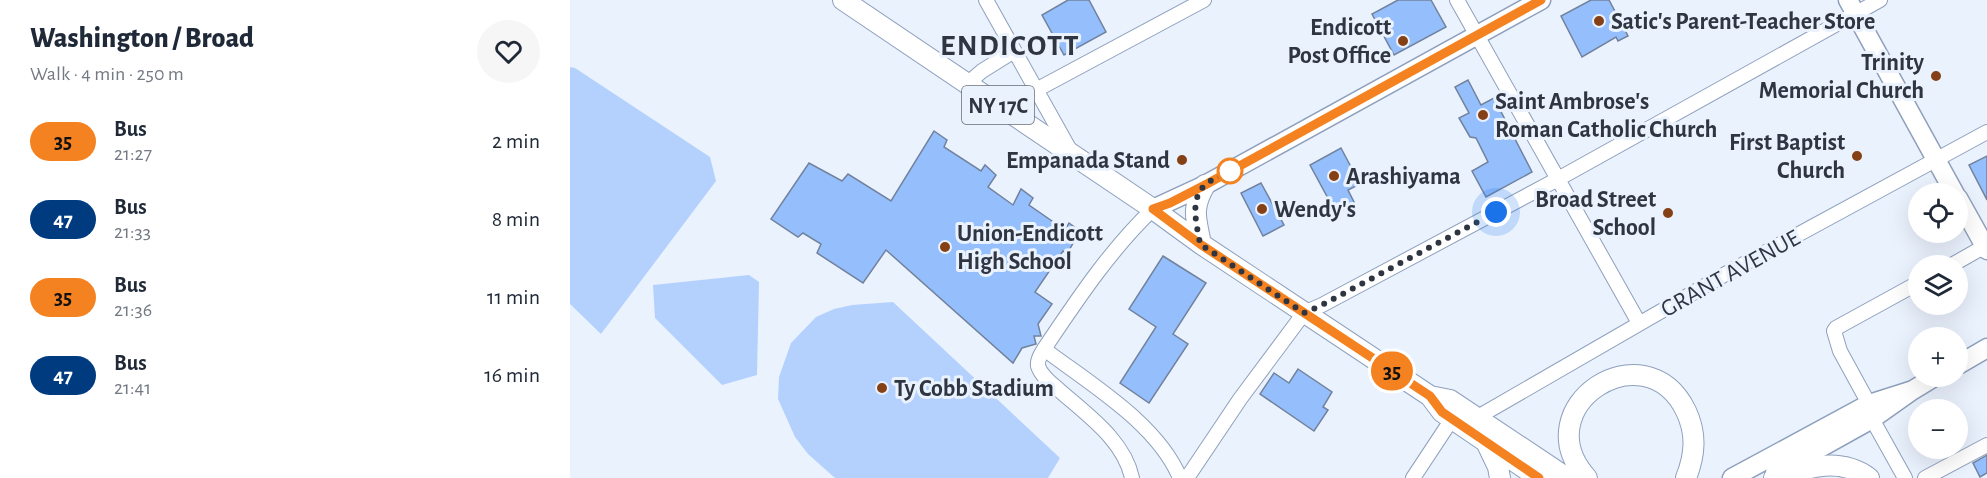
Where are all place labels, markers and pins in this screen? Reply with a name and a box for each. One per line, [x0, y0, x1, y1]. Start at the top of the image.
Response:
place label: Satic's Parent-Teacher Store [1611, 10, 1875, 34]
marker: Satic's Parent-Teacher Store [1592, 14, 1606, 28]
place label: Endicott Post Office [1288, 16, 1391, 68]
marker: Endicott Post Office [1396, 34, 1410, 48]
place label: Trinity Memorial Church [1759, 51, 1924, 103]
marker: Trinity Memorial Church [1929, 69, 1943, 83]
place label: Saint Ambrose's Roman Catholic Church [1495, 90, 1717, 142]
marker: Saint Ambrose's Roman Catholic Church [1476, 108, 1490, 122]
place label: First Baptist Church [1729, 131, 1845, 183]
place label: Empanada Stand [1006, 149, 1170, 173]
marker: First Baptist Church [1850, 149, 1864, 163]
marker: Empanada Stand [1175, 153, 1189, 167]
unlabelled marker [1217, 158, 1243, 184]
place label: Arashiyama [1346, 165, 1461, 189]
marker: Arashiyama [1327, 169, 1341, 183]
place label: Broad Street School [1535, 188, 1656, 240]
place label: Wendy's [1274, 198, 1356, 222]
marker: Wendy's [1255, 202, 1269, 216]
marker: Broad Street School [1661, 206, 1675, 220]
place label: Union-Endicott High School [957, 222, 1103, 274]
marker: Union-Endicott High School [938, 240, 952, 254]
place label: Ty Cobb Stadium [894, 377, 1054, 401]
marker: Ty Cobb Stadium [875, 381, 889, 395]

